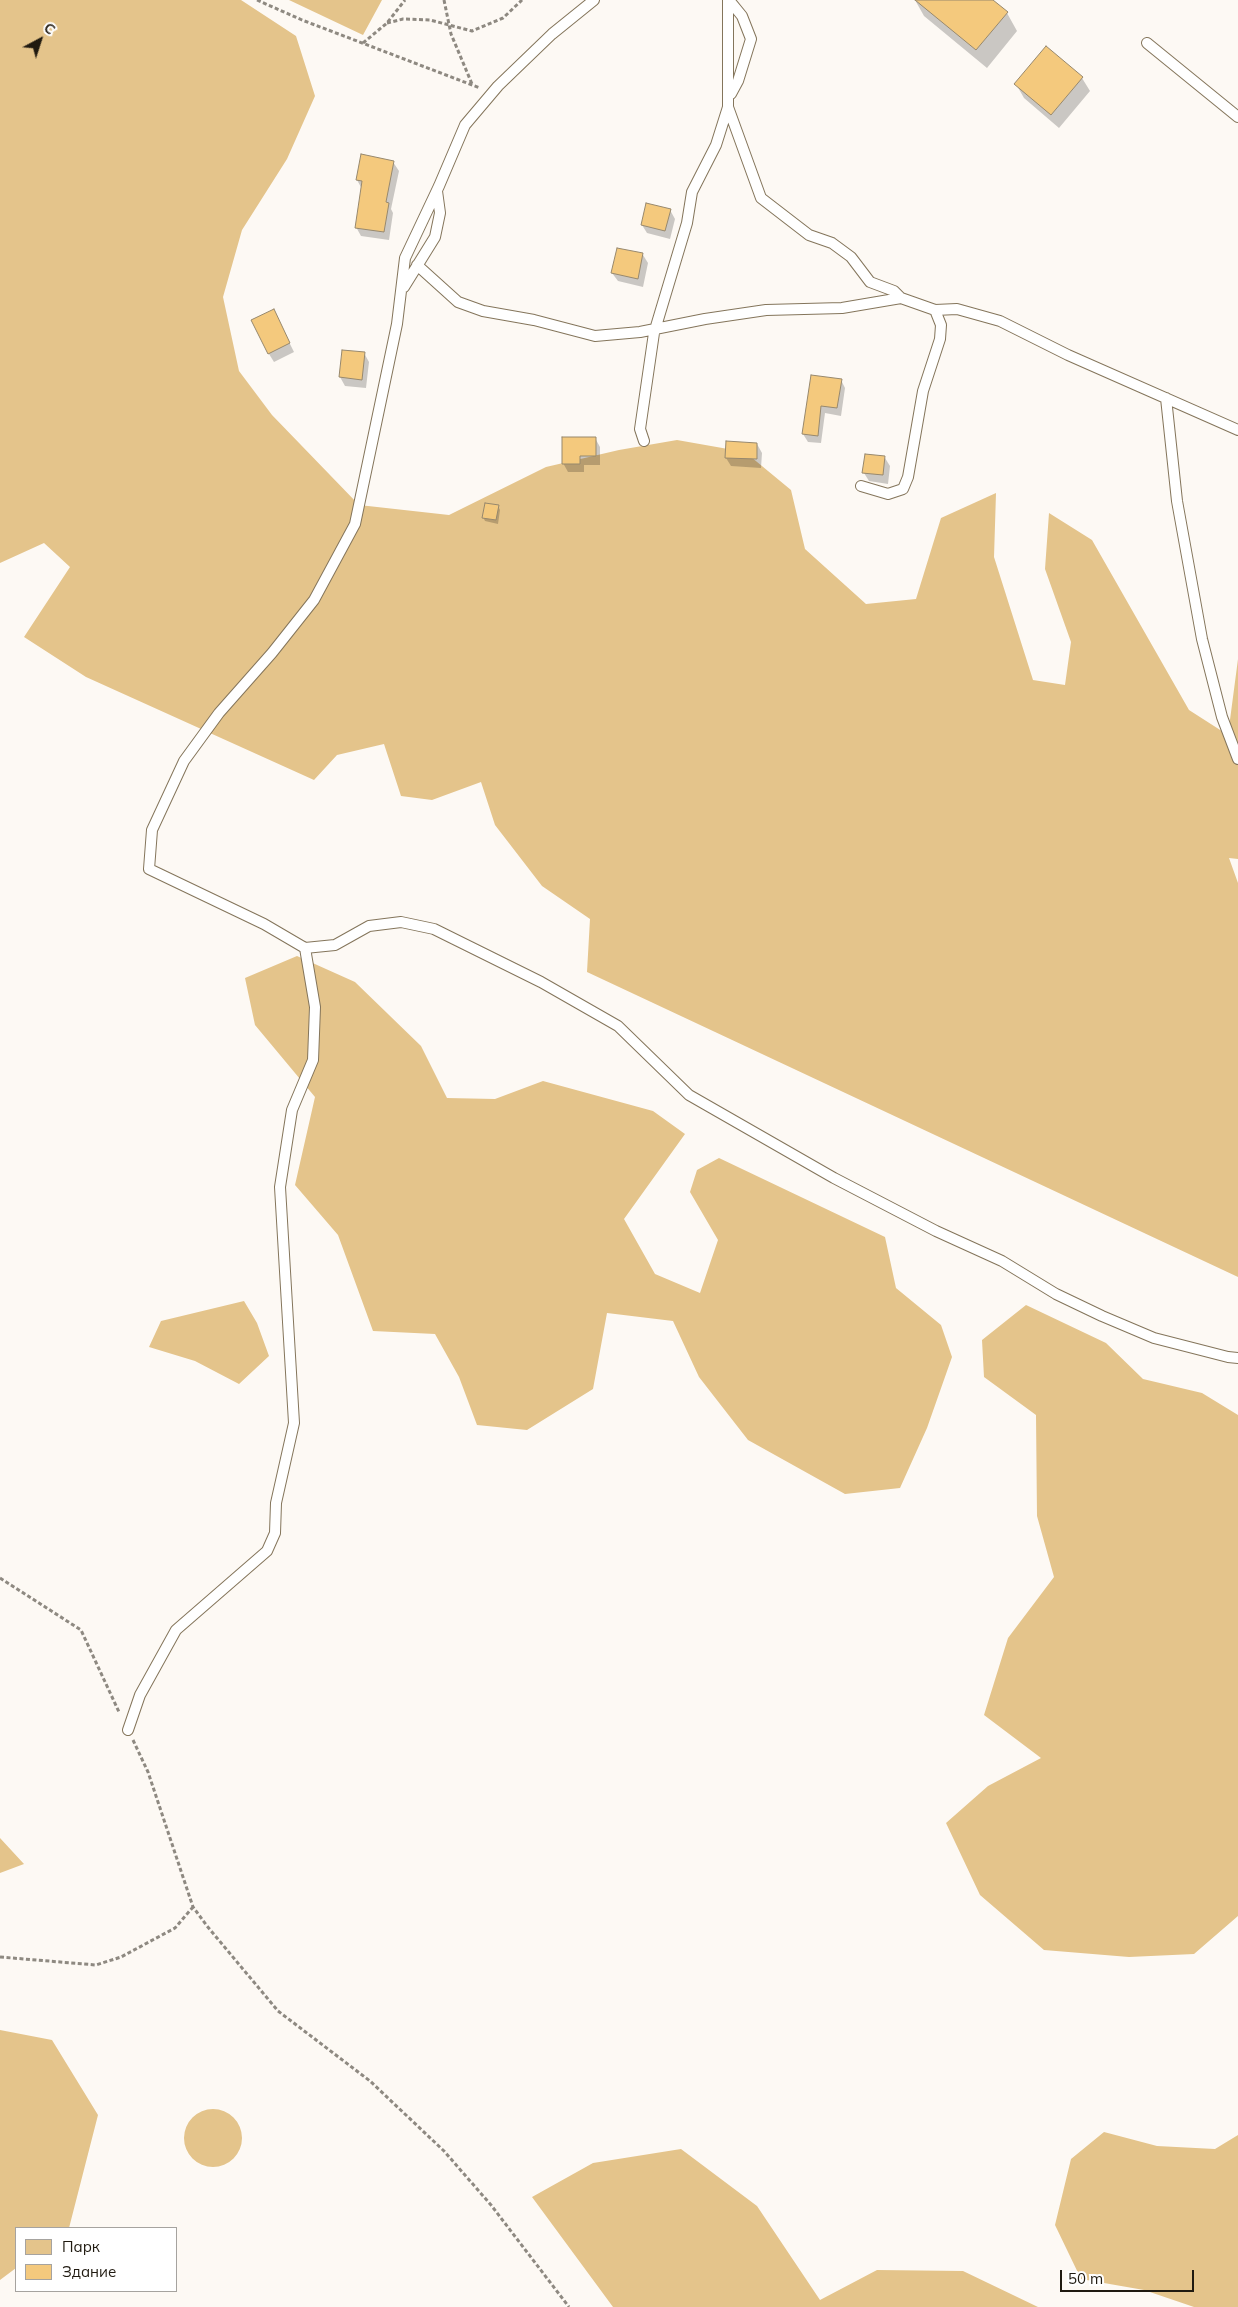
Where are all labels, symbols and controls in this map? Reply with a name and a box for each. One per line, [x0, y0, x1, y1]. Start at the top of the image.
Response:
north arrow [15, 15, 65, 65]
text: С [40, 19, 59, 38]
legend [15, 2227, 178, 2292]
text: Парк [62, 2237, 100, 2256]
scale bar [1063, 2260, 1197, 2292]
text: Здание [62, 2262, 116, 2281]
text: 50 m [1068, 2269, 1103, 2288]

